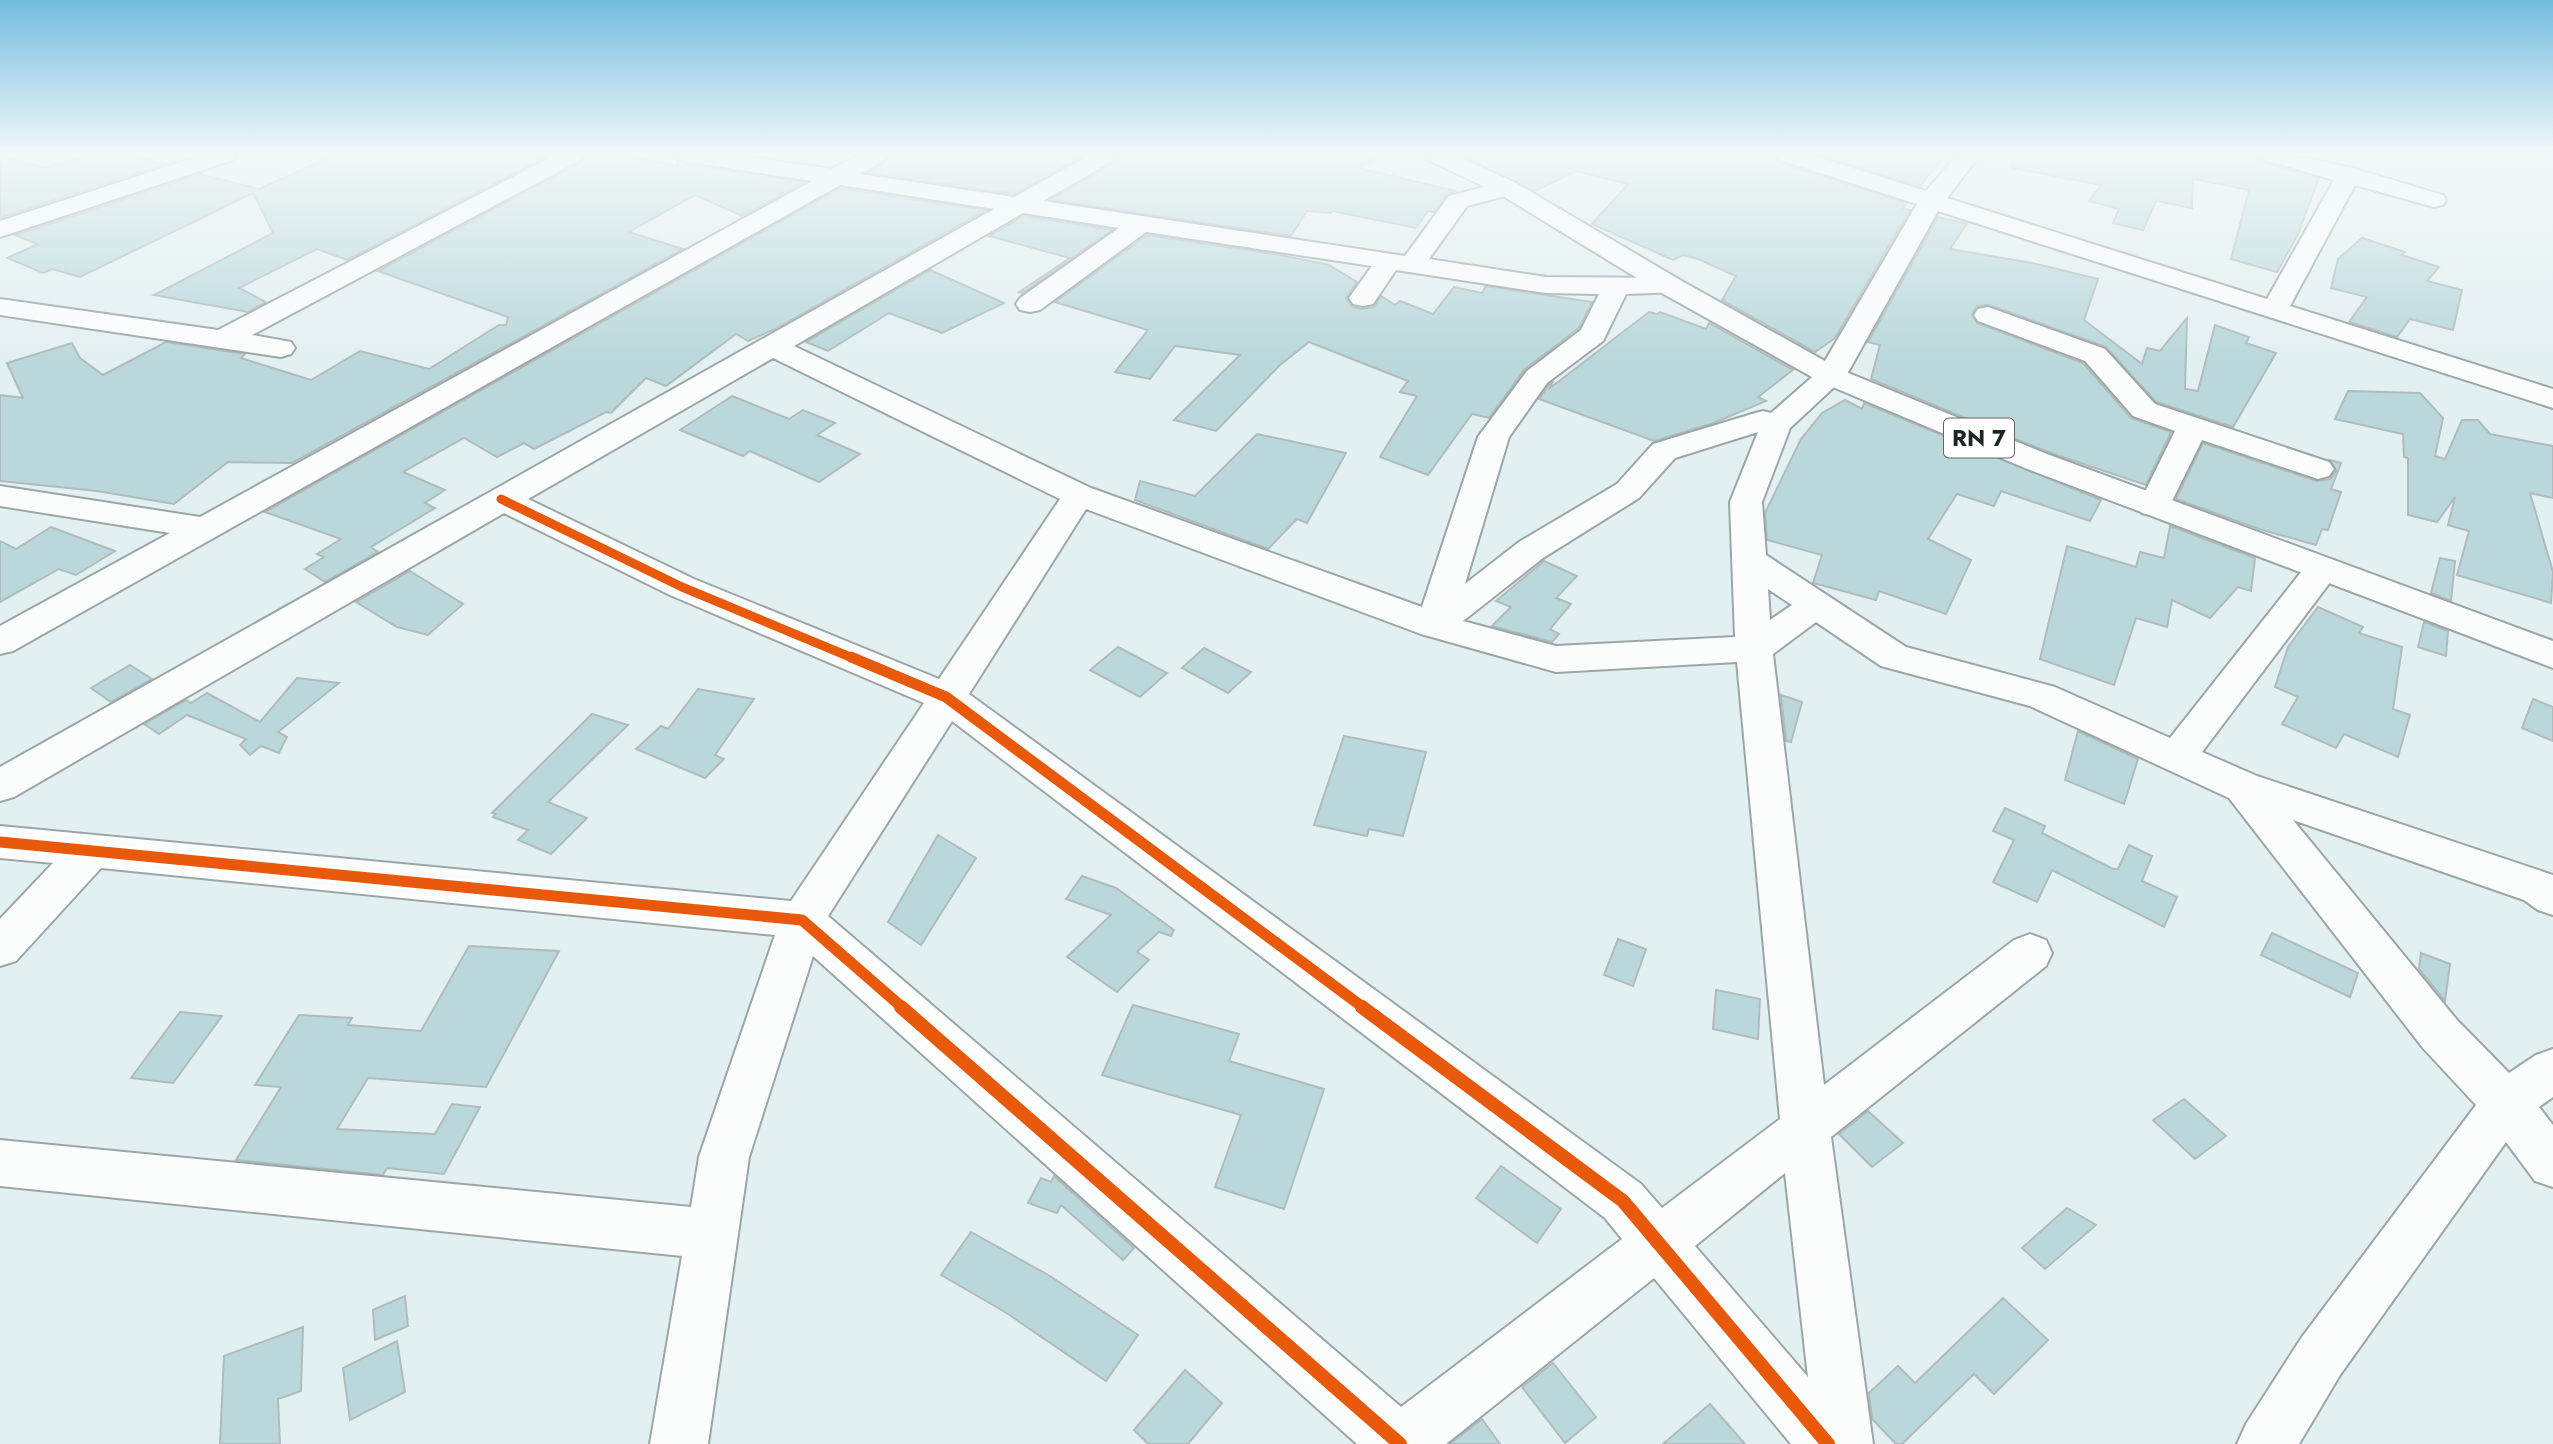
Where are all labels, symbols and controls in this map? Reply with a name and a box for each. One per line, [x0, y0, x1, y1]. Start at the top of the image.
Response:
road number: RN 7 [1944, 418, 2014, 458]

